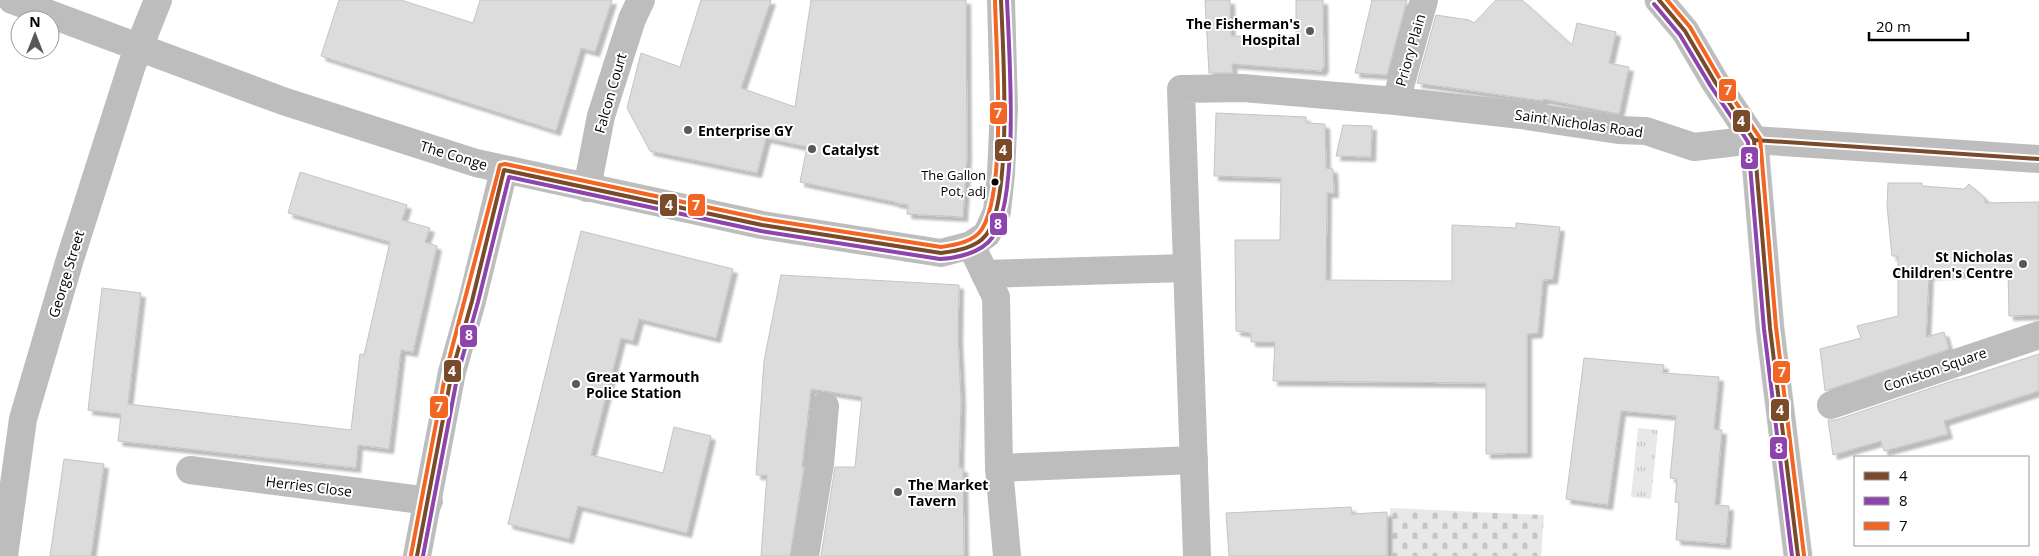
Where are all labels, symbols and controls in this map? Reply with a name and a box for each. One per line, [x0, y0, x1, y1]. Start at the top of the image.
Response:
north arrow [10, 10, 60, 60]
scale bar [1869, 10, 1968, 42]
text: N [29, 12, 41, 31]
street label: Priory Plain [1391, 12, 1429, 88]
place label: The Fisherman's Hospital [1186, 14, 1300, 49]
text: 20 m [1876, 16, 1911, 36]
marker: The Fisherman's Hospital [1304, 25, 1316, 37]
street label: Falcon Court [590, 51, 630, 135]
line badge: 7 [1718, 78, 1737, 102]
text: 7 [1724, 80, 1732, 99]
line badge: 7 [989, 101, 1008, 125]
text: 7 [994, 103, 1002, 122]
street label: Saint Nicholas Road [1514, 105, 1644, 141]
line badge: 4 [1732, 109, 1751, 133]
text: 4 [1737, 111, 1745, 130]
place label: Enterprise GY [698, 121, 793, 140]
marker: Enterprise GY [682, 124, 694, 136]
street label: The Conge [418, 136, 490, 174]
line badge: 4 [994, 138, 1013, 162]
place label: Catalyst [822, 140, 879, 159]
text: 4 [999, 140, 1007, 159]
marker: Catalyst [806, 143, 818, 155]
line badge: 8 [1740, 146, 1759, 170]
text: 8 [1745, 148, 1753, 167]
place label: The Gallon Pot, adj [921, 166, 986, 200]
marker: The Gallon Pot, adj [990, 177, 1000, 187]
line badge: 4 [659, 193, 678, 217]
line badge: 7 [687, 193, 706, 217]
text: 4 [665, 195, 673, 214]
text: 7 [692, 195, 700, 214]
line badge: 8 [989, 212, 1008, 236]
text: 8 [994, 214, 1002, 233]
street label: George Street [44, 228, 88, 320]
place label: St Nicholas Children's Centre [1892, 247, 2013, 282]
marker: St Nicholas Children's Centre [2017, 258, 2029, 270]
line badge: 8 [459, 324, 478, 348]
text: 8 [465, 325, 473, 344]
street label: Coniston Square [1881, 342, 1989, 396]
line badge: 4 [443, 359, 462, 383]
line badge: 7 [1772, 360, 1791, 384]
text: 4 [448, 361, 456, 380]
text: 7 [1778, 362, 1786, 381]
place label: Great Yarmouth Police Station [586, 367, 699, 402]
marker: Great Yarmouth Police Station [570, 378, 582, 390]
line badge: 7 [429, 395, 449, 419]
text: 7 [435, 397, 443, 416]
line badge: 4 [1770, 398, 1790, 422]
text: 4 [1776, 400, 1784, 419]
line badge: 8 [1769, 436, 1788, 460]
text: 8 [1775, 438, 1783, 457]
legend [1854, 456, 2029, 546]
text: 4 [1899, 465, 1908, 485]
street label: Herries Close [265, 471, 353, 501]
place label: The Market Tavern [908, 475, 988, 510]
marker: The Market Tavern [892, 486, 904, 498]
text: 8 [1899, 490, 1908, 510]
text: 7 [1899, 515, 1908, 535]

